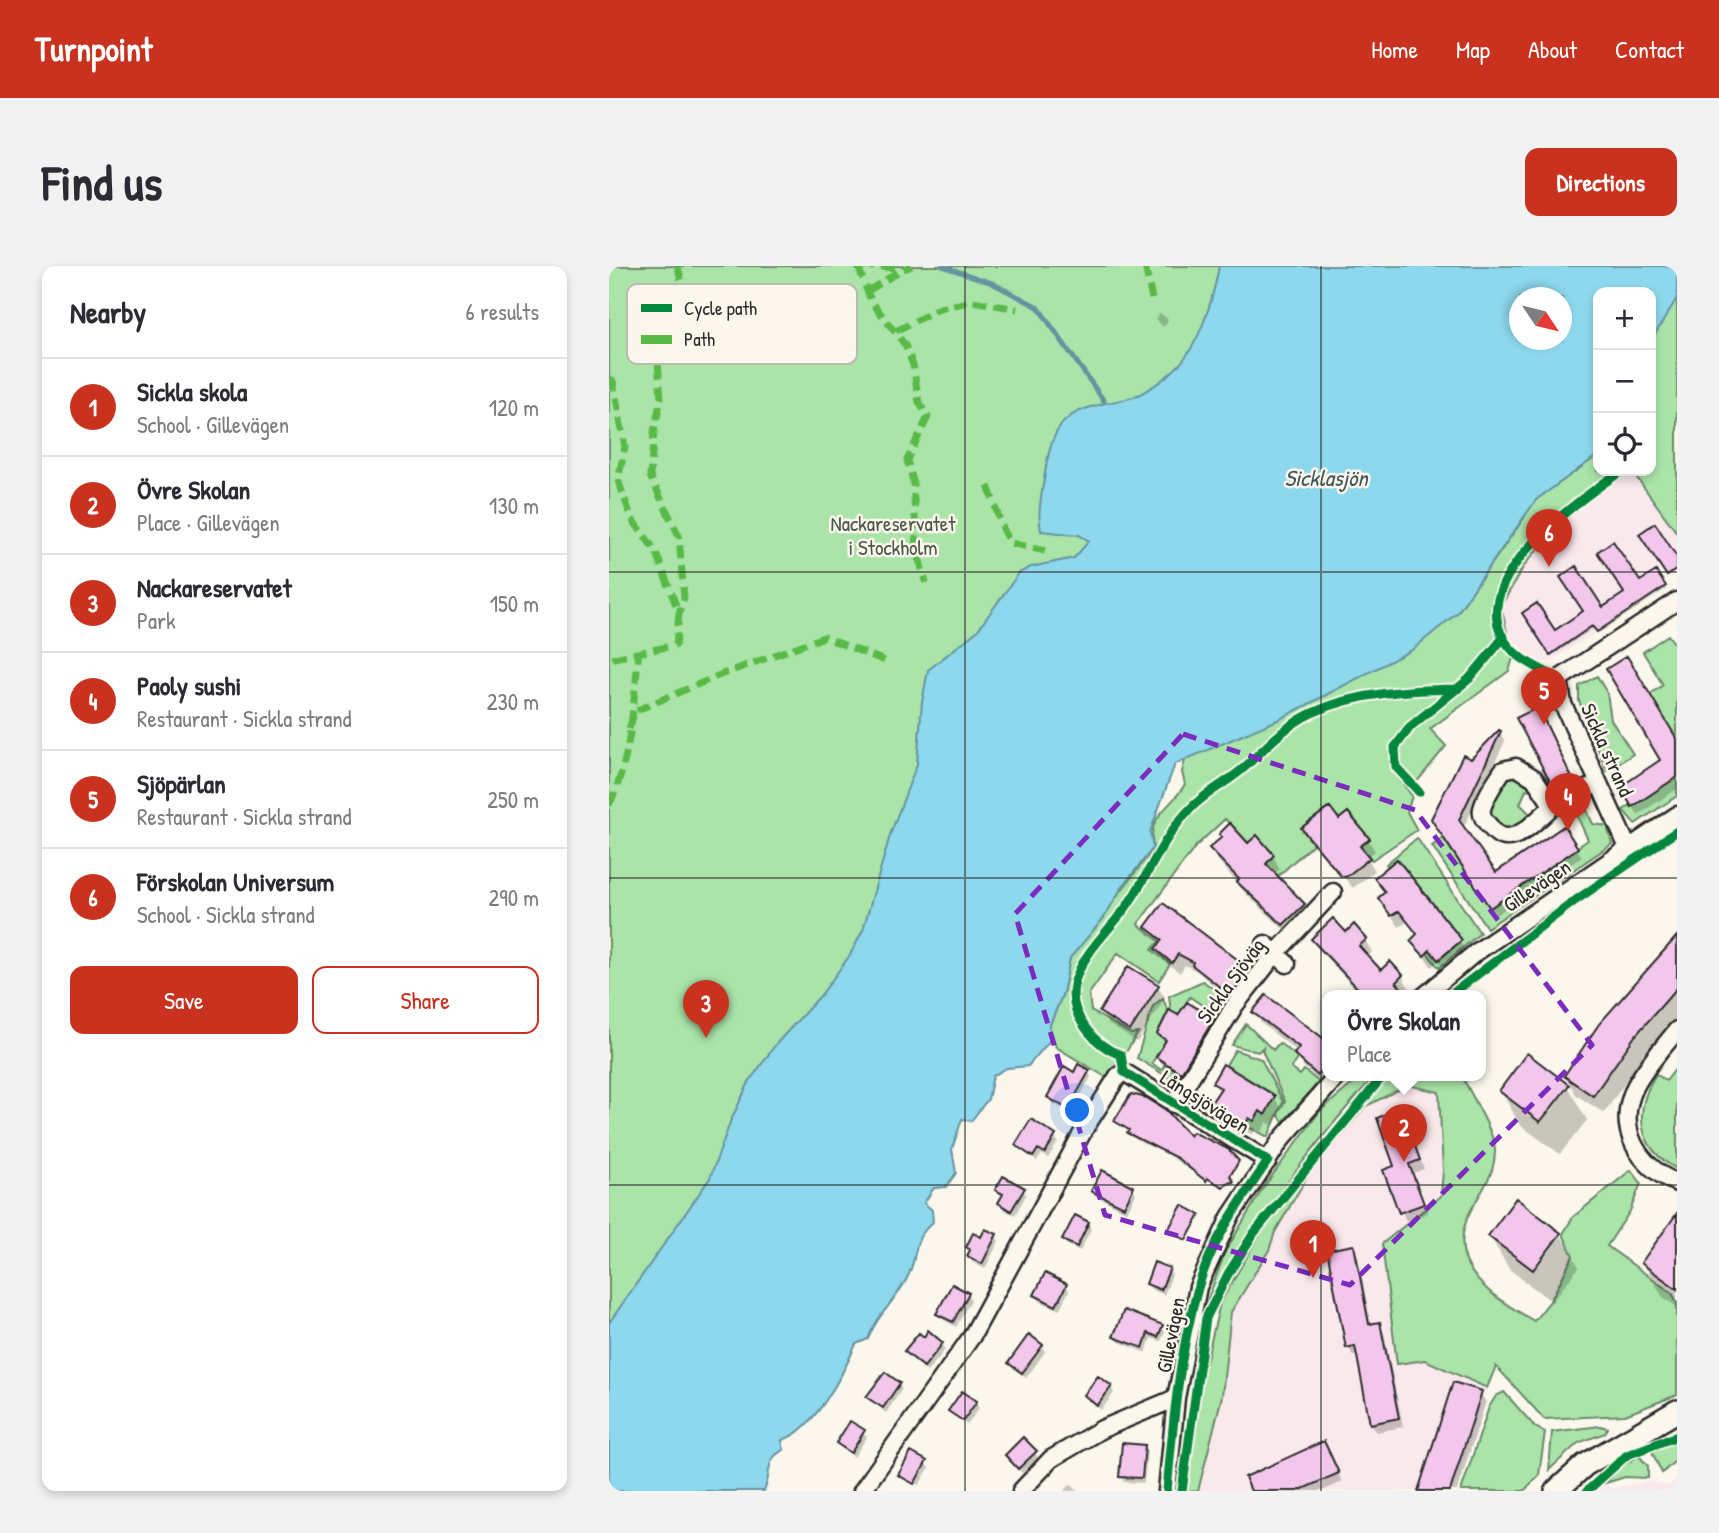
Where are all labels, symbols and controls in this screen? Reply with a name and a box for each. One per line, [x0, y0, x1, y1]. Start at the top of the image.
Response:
text: Turnpoint [35, 27, 152, 71]
text: Home [1371, 33, 1418, 65]
text: Map [1456, 33, 1490, 65]
text: About [1528, 33, 1577, 65]
text: Contact [1615, 33, 1684, 65]
button: Directions [1525, 148, 1677, 216]
text: Find us [42, 149, 162, 215]
legend [627, 284, 857, 364]
north arrow [1509, 287, 1572, 350]
map controls [1593, 287, 1656, 476]
button: + [1593, 287, 1656, 350]
text: Nearby [70, 292, 146, 332]
text: Cycle path [684, 295, 757, 321]
text: 6 results [466, 296, 539, 327]
text: Path [684, 326, 715, 352]
button: − [1593, 350, 1656, 413]
text: Sickla skola [137, 374, 247, 409]
text: 1 [89, 392, 97, 423]
text: 120 m [489, 392, 539, 423]
text: School · Gillevägen [137, 409, 289, 440]
button: locate [1593, 413, 1656, 476]
water label: Sicklasjön [1284, 462, 1369, 493]
text: Övre Skolan [137, 472, 250, 507]
text: 2 [88, 490, 98, 521]
text: 130 m [489, 490, 539, 521]
text: Place · Gillevägen [137, 507, 280, 538]
park label: Nackareservatet i Stockholm [831, 509, 956, 562]
pin: 6 [1526, 509, 1572, 567]
text: Nackareservatet [137, 570, 292, 605]
text: 3 [88, 588, 98, 619]
text: 150 m [490, 588, 539, 619]
text: Park [137, 605, 175, 636]
pin: 5 [1521, 667, 1567, 725]
text: Paoly sushi [137, 668, 241, 703]
text: 4 [89, 686, 97, 717]
text: 230 m [487, 686, 539, 717]
street label: Sickla strand [1574, 699, 1641, 801]
text: Restaurant · Sickla strand [137, 703, 352, 734]
text: Sjöpärlan [137, 766, 226, 801]
pin: 4 [1545, 773, 1591, 831]
text: 5 [88, 784, 98, 815]
text: 250 m [487, 784, 539, 815]
text: Restaurant · Sickla strand [137, 801, 352, 832]
street label: Gillevägen [1497, 852, 1576, 919]
text: Förskolan Universum [137, 864, 334, 899]
text: 6 [88, 882, 98, 913]
text: 290 m [489, 882, 539, 913]
text: School · Sickla strand [137, 899, 315, 930]
street label: Sickla Sjöväg [1190, 932, 1271, 1029]
button: Save [70, 966, 298, 1034]
button: Share [312, 966, 539, 1034]
pin: 3 [683, 980, 729, 1038]
popup [1322, 990, 1486, 1081]
text: Övre Skolan [1347, 1003, 1461, 1038]
text: Place [1347, 1038, 1392, 1069]
street label: Långsjövägen [1155, 1063, 1255, 1140]
your location [1060, 1093, 1094, 1127]
pin: 2 [1381, 1104, 1427, 1162]
pin: 1 [1290, 1220, 1336, 1278]
street label: Gillevägen [1149, 1295, 1192, 1375]

